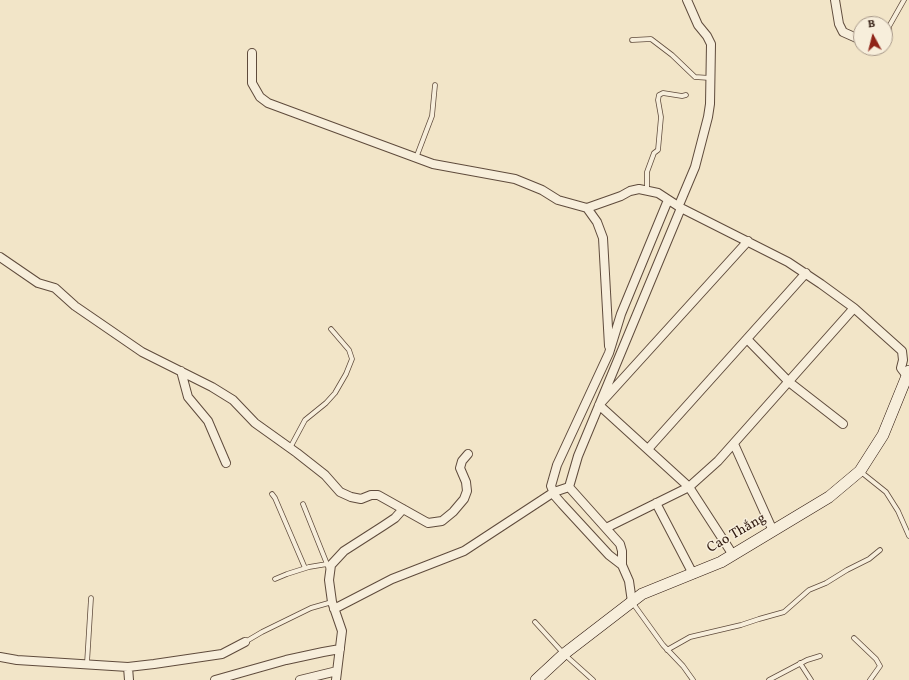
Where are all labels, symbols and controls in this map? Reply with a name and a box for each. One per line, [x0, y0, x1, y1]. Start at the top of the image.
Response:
north arrow [853, 16, 893, 56]
text: B [867, 17, 876, 32]
street label: Cao Thắng [705, 510, 769, 558]

